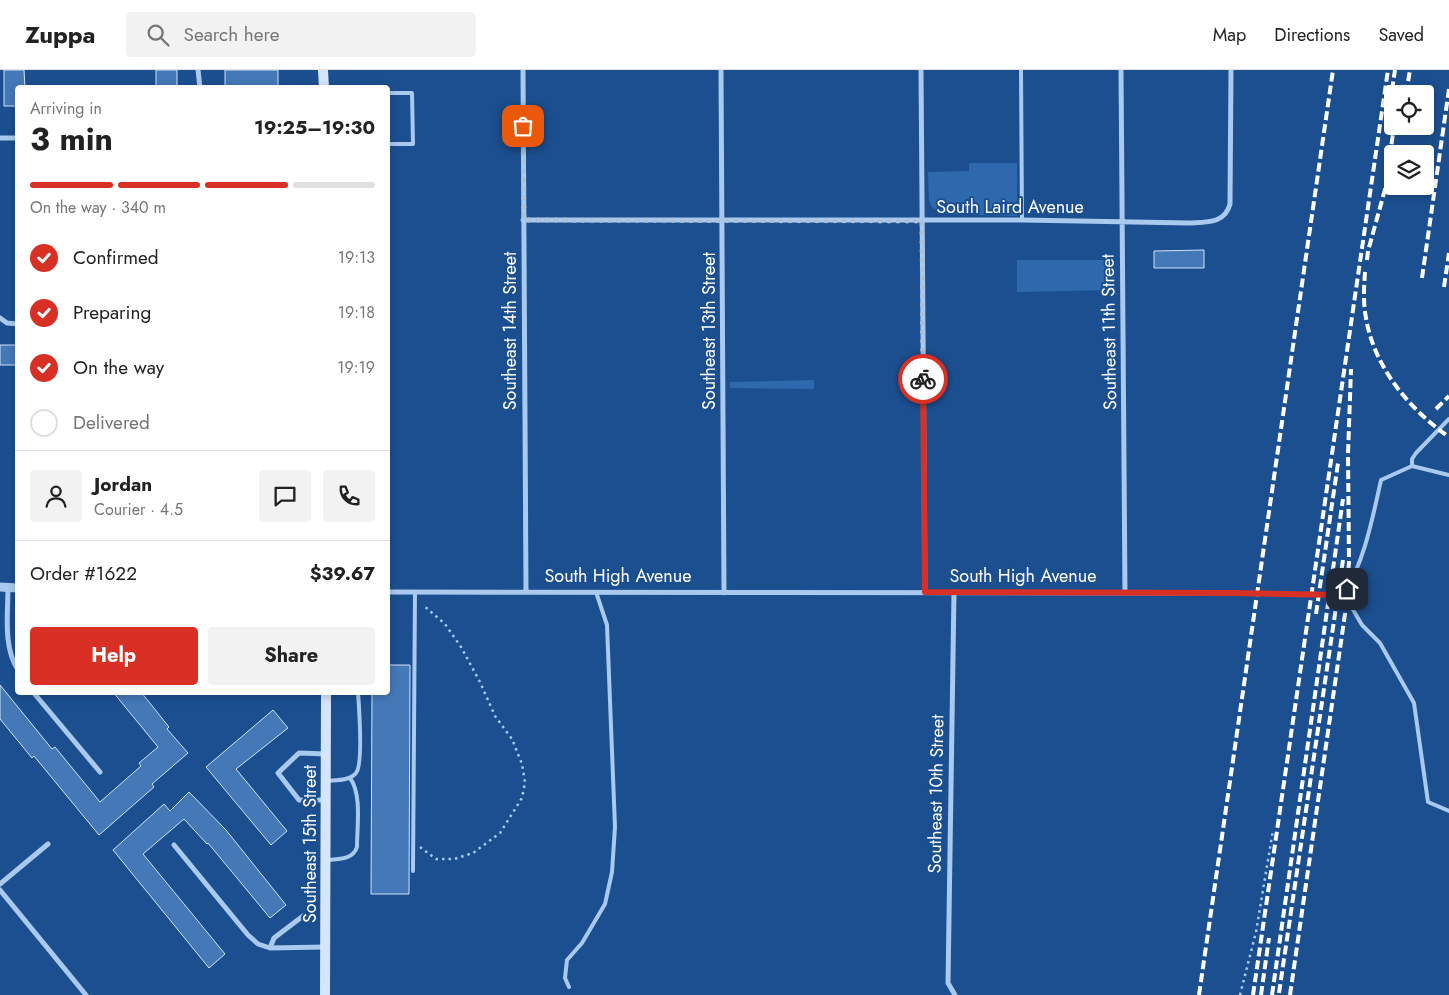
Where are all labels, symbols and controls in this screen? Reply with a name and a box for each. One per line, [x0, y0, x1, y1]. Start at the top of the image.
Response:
search box [126, 12, 476, 57]
text: Zuppa [25, 17, 96, 52]
icon: search [144, 21, 172, 49]
text: Search here [184, 21, 280, 48]
text: Map [1213, 22, 1246, 48]
text: Directions [1274, 22, 1350, 48]
text: Saved [1378, 22, 1424, 48]
map controls [1384, 85, 1434, 195]
button: locate [1384, 85, 1434, 135]
text: Arriving in [30, 97, 102, 120]
pin [502, 105, 544, 147]
icon: bag [509, 112, 537, 140]
text: 19:25–19:30 [254, 114, 375, 141]
text: 3 min [30, 116, 113, 162]
button: layers [1384, 145, 1434, 195]
street label: South Laird Avenue [936, 194, 1084, 220]
text: On the way · 340 m [30, 196, 166, 219]
icon: check [30, 244, 58, 272]
text: Confirmed [73, 244, 159, 271]
text: 19:13 [338, 246, 375, 269]
street label: Southeast 14th Street [497, 251, 523, 410]
street label: Southeast 13th Street [696, 251, 722, 410]
street label: Southeast 11th Street [1095, 253, 1123, 410]
icon: check [30, 299, 58, 327]
text: Preparing [73, 299, 151, 326]
text: 19:18 [338, 301, 375, 324]
icon: check [30, 354, 58, 382]
text: On the way [73, 354, 164, 381]
courier [898, 354, 948, 404]
text: 19:19 [337, 356, 375, 379]
icon: bike [909, 365, 937, 393]
text: Delivered [73, 409, 150, 436]
button: person [30, 470, 82, 522]
button: chat [259, 470, 311, 522]
button: phone [323, 470, 375, 522]
text: Jordan [94, 471, 152, 498]
text: Courier · 4.5 [94, 498, 183, 521]
text: Order #1622 [30, 560, 137, 587]
text: $39.67 [310, 560, 375, 587]
street label: South High Avenue [544, 563, 692, 589]
street label: South High Avenue [949, 563, 1097, 589]
pin [1326, 568, 1368, 610]
icon: home [1333, 575, 1361, 603]
button: Help [30, 627, 198, 685]
button: Share [208, 627, 375, 685]
street label: Southeast 10th Street [922, 714, 950, 874]
street label: Southeast 15th Street [297, 764, 323, 923]

